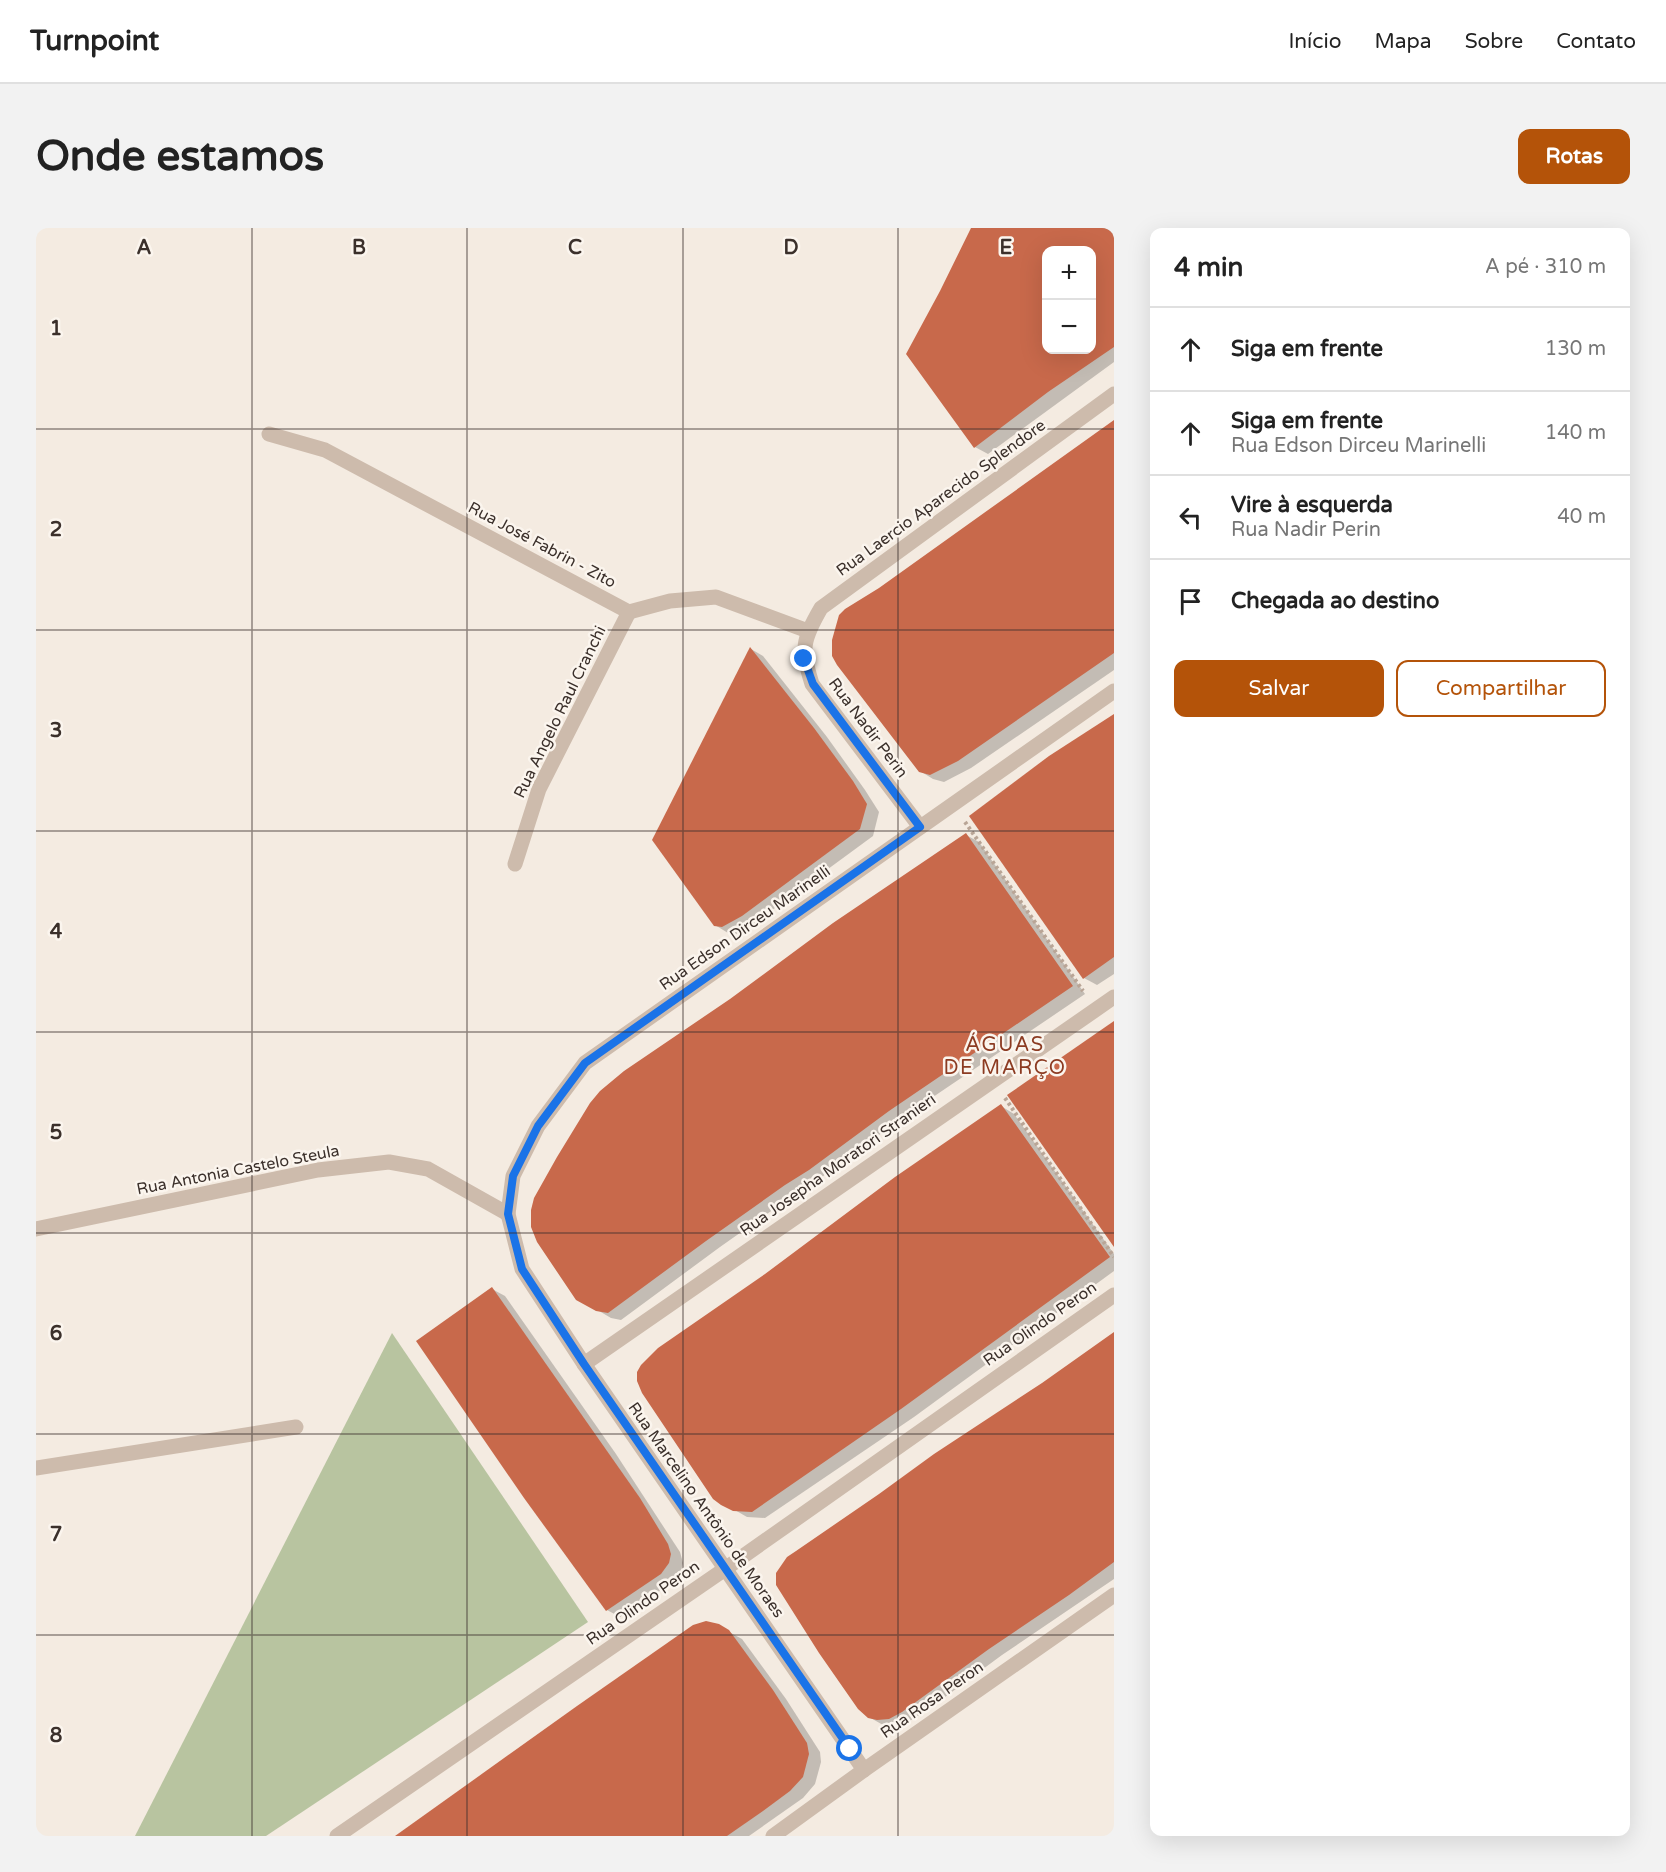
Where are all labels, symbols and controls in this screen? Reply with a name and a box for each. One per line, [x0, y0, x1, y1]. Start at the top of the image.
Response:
text: Turnpoint [30, 24, 159, 58]
text: Início [1289, 29, 1341, 54]
text: Mapa [1374, 29, 1432, 54]
text: Sobre [1465, 29, 1523, 54]
text: Contato [1556, 29, 1636, 54]
button: Rotas [1518, 129, 1630, 184]
text: Onde estamos [36, 131, 324, 182]
text: A [137, 236, 152, 260]
text: B [352, 236, 366, 260]
text: C [568, 236, 582, 260]
text: D [783, 236, 799, 260]
text: E [1000, 236, 1013, 260]
map controls [1042, 246, 1096, 354]
button: + [1042, 246, 1096, 300]
text: 4 min [1174, 252, 1243, 283]
text: A pé · 310 m [1485, 255, 1606, 279]
button: − [1042, 300, 1096, 354]
text: 1 [50, 317, 62, 341]
icon: ahead [1174, 333, 1207, 366]
text: Siga em frente [1231, 336, 1383, 362]
text: 130 m [1545, 337, 1606, 361]
text: Siga em frente [1231, 408, 1383, 434]
street label: Rua Laercio Aparecido Splendore [833, 415, 1049, 581]
icon: ahead [1174, 417, 1207, 450]
text: 140 m [1545, 421, 1606, 445]
text: Rua Edson Dirceu Marinelli [1231, 434, 1486, 458]
text: Vire à esquerda [1231, 492, 1393, 518]
street label: Rua José Fabrin - Zito [465, 498, 619, 592]
icon: left [1174, 501, 1207, 534]
text: 40 m [1557, 505, 1606, 529]
text: 2 [50, 518, 62, 542]
text: Rua Nadir Perin [1231, 518, 1381, 542]
icon: arrive [1174, 585, 1207, 618]
text: Chegada ao destino [1231, 588, 1439, 614]
street label: Rua Angelo Raul Cranchi [510, 623, 610, 801]
route end [790, 645, 816, 671]
button: Salvar [1174, 660, 1384, 717]
button: Compartilhar [1396, 660, 1606, 717]
street label: Rua Nadir Perin [824, 674, 912, 782]
text: 3 [50, 719, 62, 743]
street label: Rua Edson Dirceu Marinelli [656, 861, 834, 995]
text: 4 [50, 920, 63, 944]
district label: ÁGUAS DE MARÇO [943, 1032, 1067, 1080]
street label: Rua Josepha Moratori Stranieri [736, 1089, 940, 1241]
text: 5 [50, 1121, 62, 1145]
street label: Rua Antonia Castelo Steula [135, 1141, 341, 1199]
street label: Rua Olindo Peron [979, 1277, 1101, 1371]
text: 6 [50, 1322, 62, 1346]
street label: Rua Marcelino Antônio de Moraes [624, 1398, 788, 1622]
text: 7 [50, 1523, 62, 1547]
street label: Rua Olindo Peron [582, 1556, 704, 1650]
street label: Rua Rosa Peron [877, 1657, 987, 1743]
text: 8 [50, 1724, 62, 1748]
route start [836, 1735, 862, 1761]

